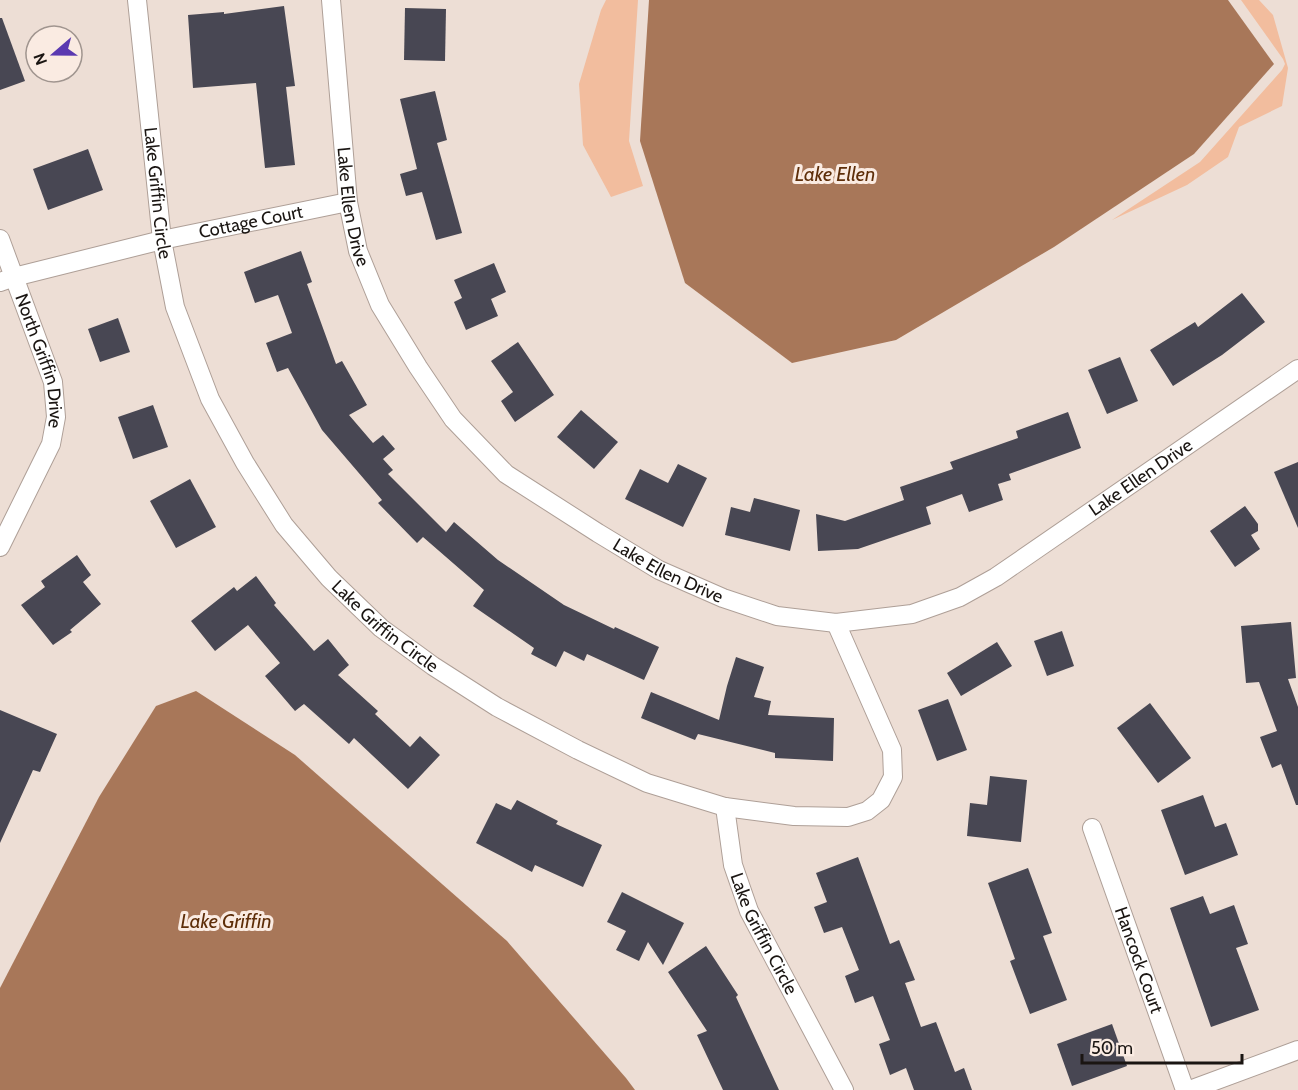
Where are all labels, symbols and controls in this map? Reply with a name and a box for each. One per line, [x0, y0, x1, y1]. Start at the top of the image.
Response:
north arrow [24, 24, 84, 84]
text: N [30, 50, 51, 68]
street label: Lake Griffin Circle [139, 126, 176, 261]
street label: Lake Ellen Drive [332, 146, 374, 270]
water label: Lake Ellen [795, 162, 875, 186]
street label: Cottage Court [197, 201, 305, 243]
street label: North Griffin Drive [10, 291, 67, 430]
street label: Lake Ellen Drive [1085, 434, 1197, 521]
street label: Lake Ellen Drive [609, 534, 727, 608]
street label: Lake Griffin Circle [327, 576, 443, 677]
street label: Lake Griffin Circle [726, 870, 802, 998]
street label: Hancock Court [1110, 904, 1168, 1016]
water label: Lake Griffin [180, 909, 272, 933]
scale bar [1082, 1027, 1242, 1065]
text: 50 m [1091, 1037, 1133, 1059]

